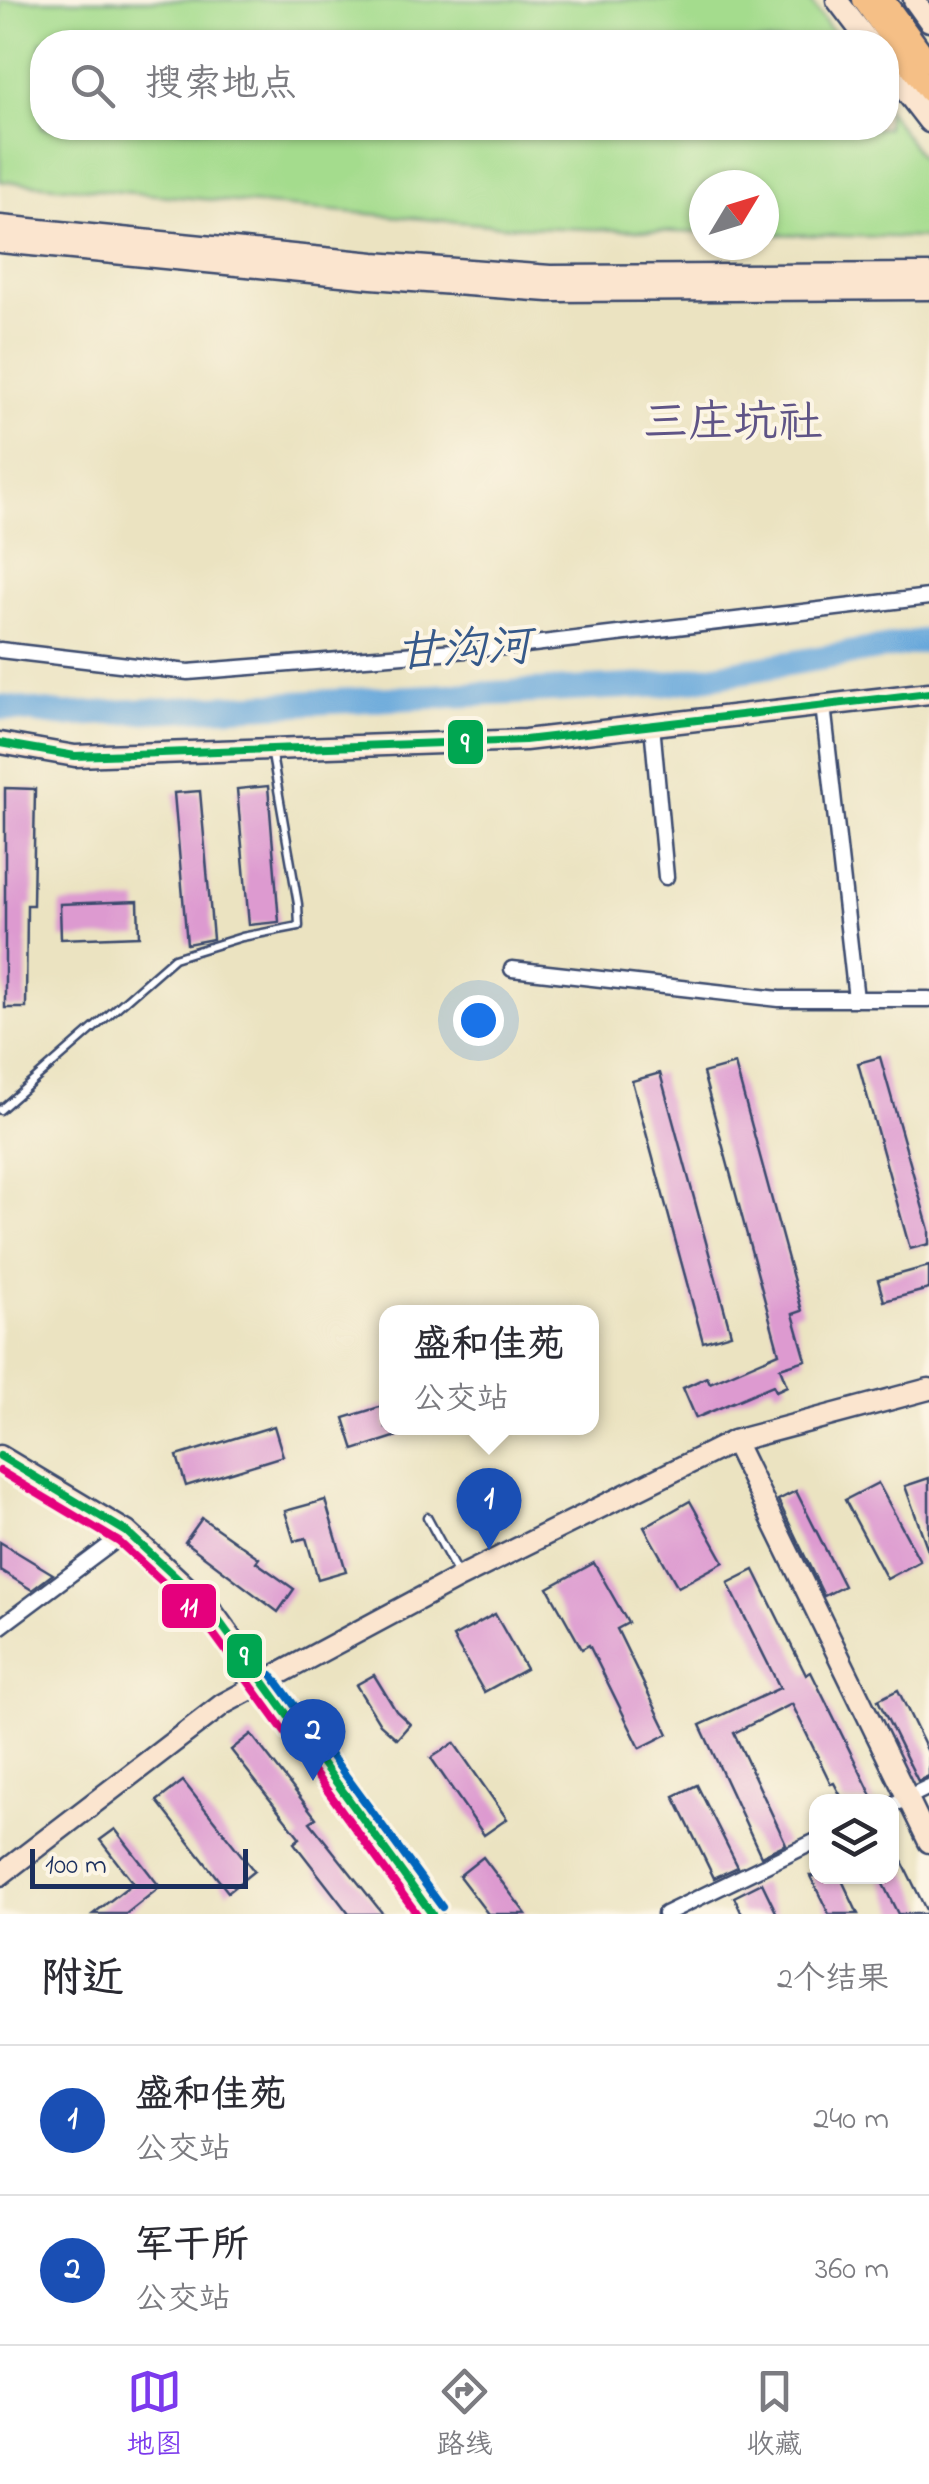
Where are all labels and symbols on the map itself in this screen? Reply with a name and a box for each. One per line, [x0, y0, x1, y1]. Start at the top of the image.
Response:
north arrow [689, 170, 779, 260]
district label: 三庄坑社 [643, 392, 823, 458]
water label: 甘沟河 [395, 615, 540, 688]
line badge: 9 [446, 718, 485, 766]
text: 9 [460, 725, 470, 766]
your location [453, 995, 504, 1046]
pin: 1 [456, 1468, 522, 1550]
line badge: 11 [160, 1582, 218, 1630]
text: 11 [180, 1589, 198, 1630]
line badge: 9 [225, 1632, 264, 1680]
text: 9 [239, 1638, 249, 1679]
pin: 2 [280, 1698, 346, 1781]
scale bar [30, 1844, 248, 1888]

